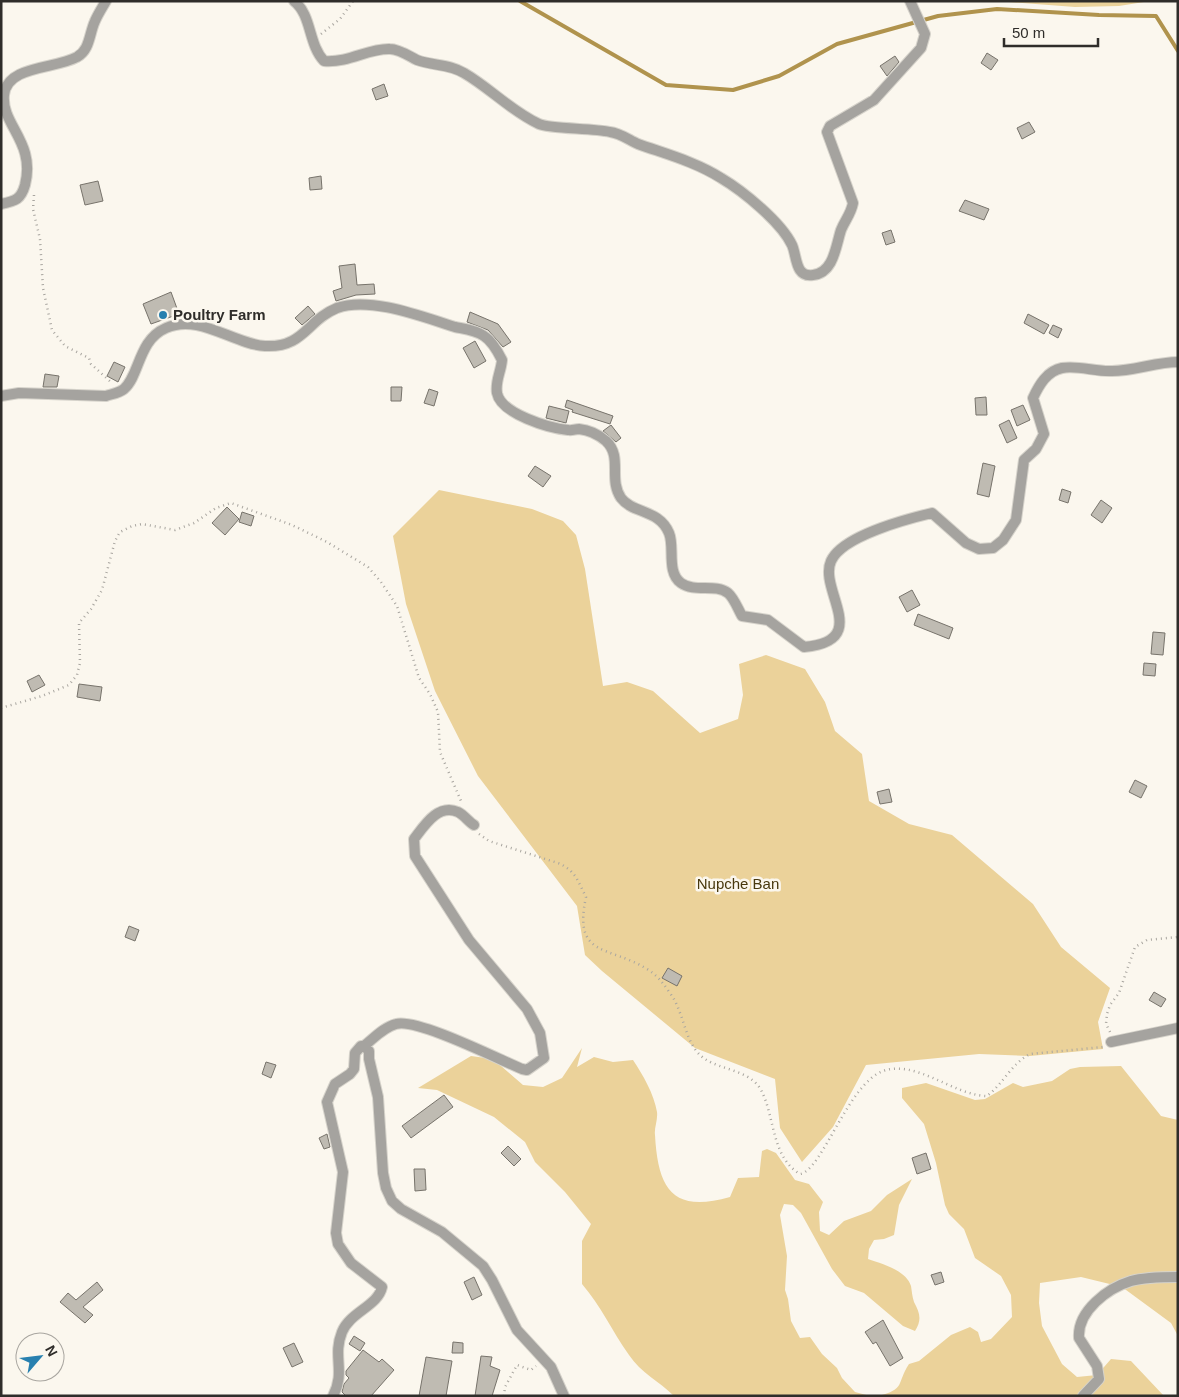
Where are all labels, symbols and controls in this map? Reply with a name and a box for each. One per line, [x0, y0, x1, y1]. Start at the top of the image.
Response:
scale bar [1004, 15, 1098, 47]
text: 50 m [1012, 24, 1045, 41]
place label: Poultry Farm [173, 306, 266, 323]
marker: Poultry Farm [157, 309, 169, 321]
park label: Nupche Ban [697, 875, 779, 892]
north arrow [15, 1332, 65, 1382]
text: N [42, 1343, 61, 1359]

